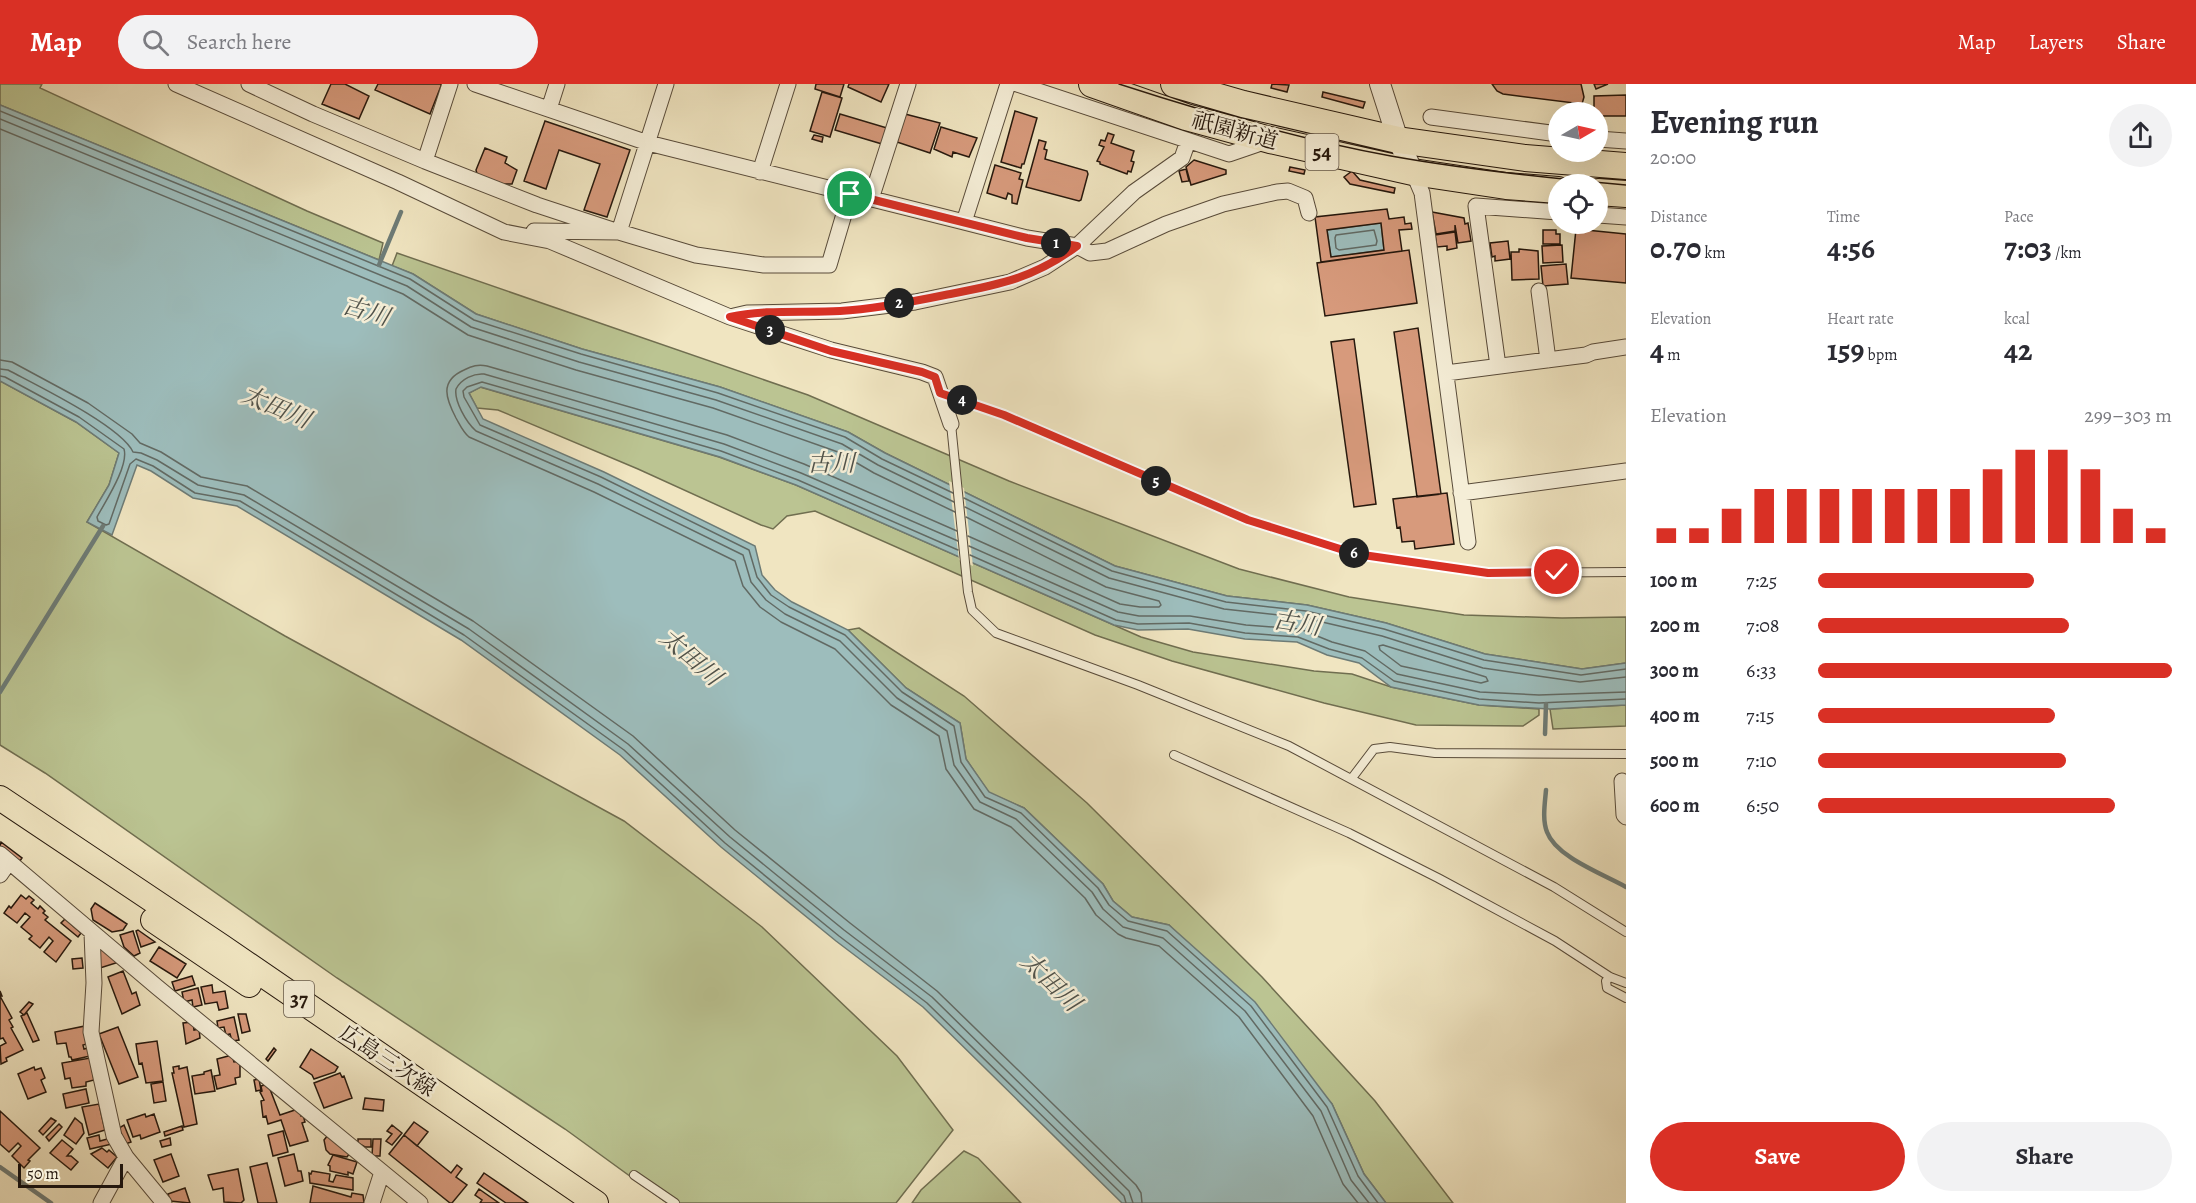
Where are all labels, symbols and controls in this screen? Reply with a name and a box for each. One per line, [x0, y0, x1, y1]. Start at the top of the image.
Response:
search box [118, 15, 538, 69]
text: Map [30, 23, 82, 61]
icon: search [139, 26, 172, 59]
text: Search here [187, 27, 291, 57]
text: Map [1957, 28, 1996, 56]
text: Layers [2029, 28, 2084, 56]
text: Share [2117, 28, 2166, 56]
text: Evening run [1650, 99, 1819, 144]
north arrow [1548, 102, 1608, 162]
map controls [1548, 102, 1608, 234]
button: share [2109, 104, 2172, 167]
street label: 祇園新道 [1188, 105, 1281, 157]
road number: 54 [1306, 134, 1338, 170]
text: 20:00 [1650, 144, 1696, 171]
pin [824, 168, 875, 219]
button: locate [1548, 174, 1608, 234]
icon: arrive [833, 177, 866, 210]
text: Distance [1650, 206, 1707, 228]
text: Time [1827, 206, 1860, 228]
text: Pace [2004, 206, 2034, 228]
pin: 1 [1041, 228, 1071, 258]
text: 0.70 [1650, 228, 1701, 268]
text: 4:56 [1827, 228, 1875, 268]
text: 7:03 [2004, 228, 2052, 268]
text: 1 [1053, 232, 1059, 254]
text: km [1701, 242, 1726, 264]
text: /km [2052, 242, 2082, 264]
pin: 2 [884, 288, 914, 318]
water label: 古川 [339, 289, 396, 334]
text: 2 [895, 292, 903, 314]
text: Elevation [1650, 308, 1711, 330]
text: Heart rate [1827, 308, 1894, 330]
text: kcal [2004, 308, 2030, 330]
pin: 3 [755, 315, 785, 345]
text: 3 [767, 319, 773, 341]
text: 4 [1650, 330, 1664, 370]
text: 159 [1827, 330, 1864, 370]
text: 42 [2004, 330, 2033, 370]
text: m [1664, 344, 1681, 366]
text: bpm [1864, 344, 1898, 366]
water label: 太田川 [237, 378, 318, 437]
pin: 4 [947, 385, 977, 415]
text: 4 [958, 389, 966, 411]
text: Elevation [1650, 402, 1727, 429]
text: 299–303 m [2084, 402, 2172, 429]
water label: 古川 [807, 447, 858, 479]
pin: 5 [1141, 466, 1171, 496]
text: 5 [1153, 470, 1159, 492]
pin: 6 [1339, 538, 1369, 568]
text: 6 [1350, 542, 1358, 564]
pin [1531, 546, 1582, 597]
icon: check [1540, 555, 1573, 588]
text: 100 m [1650, 567, 1698, 594]
text: 7:25 [1746, 567, 1777, 594]
water label: 古川 [1271, 603, 1326, 643]
text: 200 m [1650, 612, 1700, 639]
text: 7:08 [1746, 612, 1780, 639]
water label: 太田川 [653, 621, 731, 695]
text: 300 m [1650, 657, 1699, 684]
text: 6:33 [1746, 657, 1777, 684]
text: 400 m [1650, 702, 1700, 729]
text: 7:15 [1746, 702, 1775, 729]
text: 500 m [1650, 747, 1699, 774]
text: 7:10 [1746, 747, 1777, 774]
text: 600 m [1650, 792, 1700, 819]
text: 6:50 [1746, 792, 1779, 819]
water label: 太田川 [1014, 945, 1090, 1021]
road number: 37 [284, 981, 314, 1017]
street label: 広島三次線 [333, 1018, 441, 1104]
button: Save [1650, 1122, 1905, 1191]
button: Share [1917, 1122, 2172, 1191]
scale bar [18, 1161, 123, 1188]
text: 50 m [27, 1163, 59, 1185]

